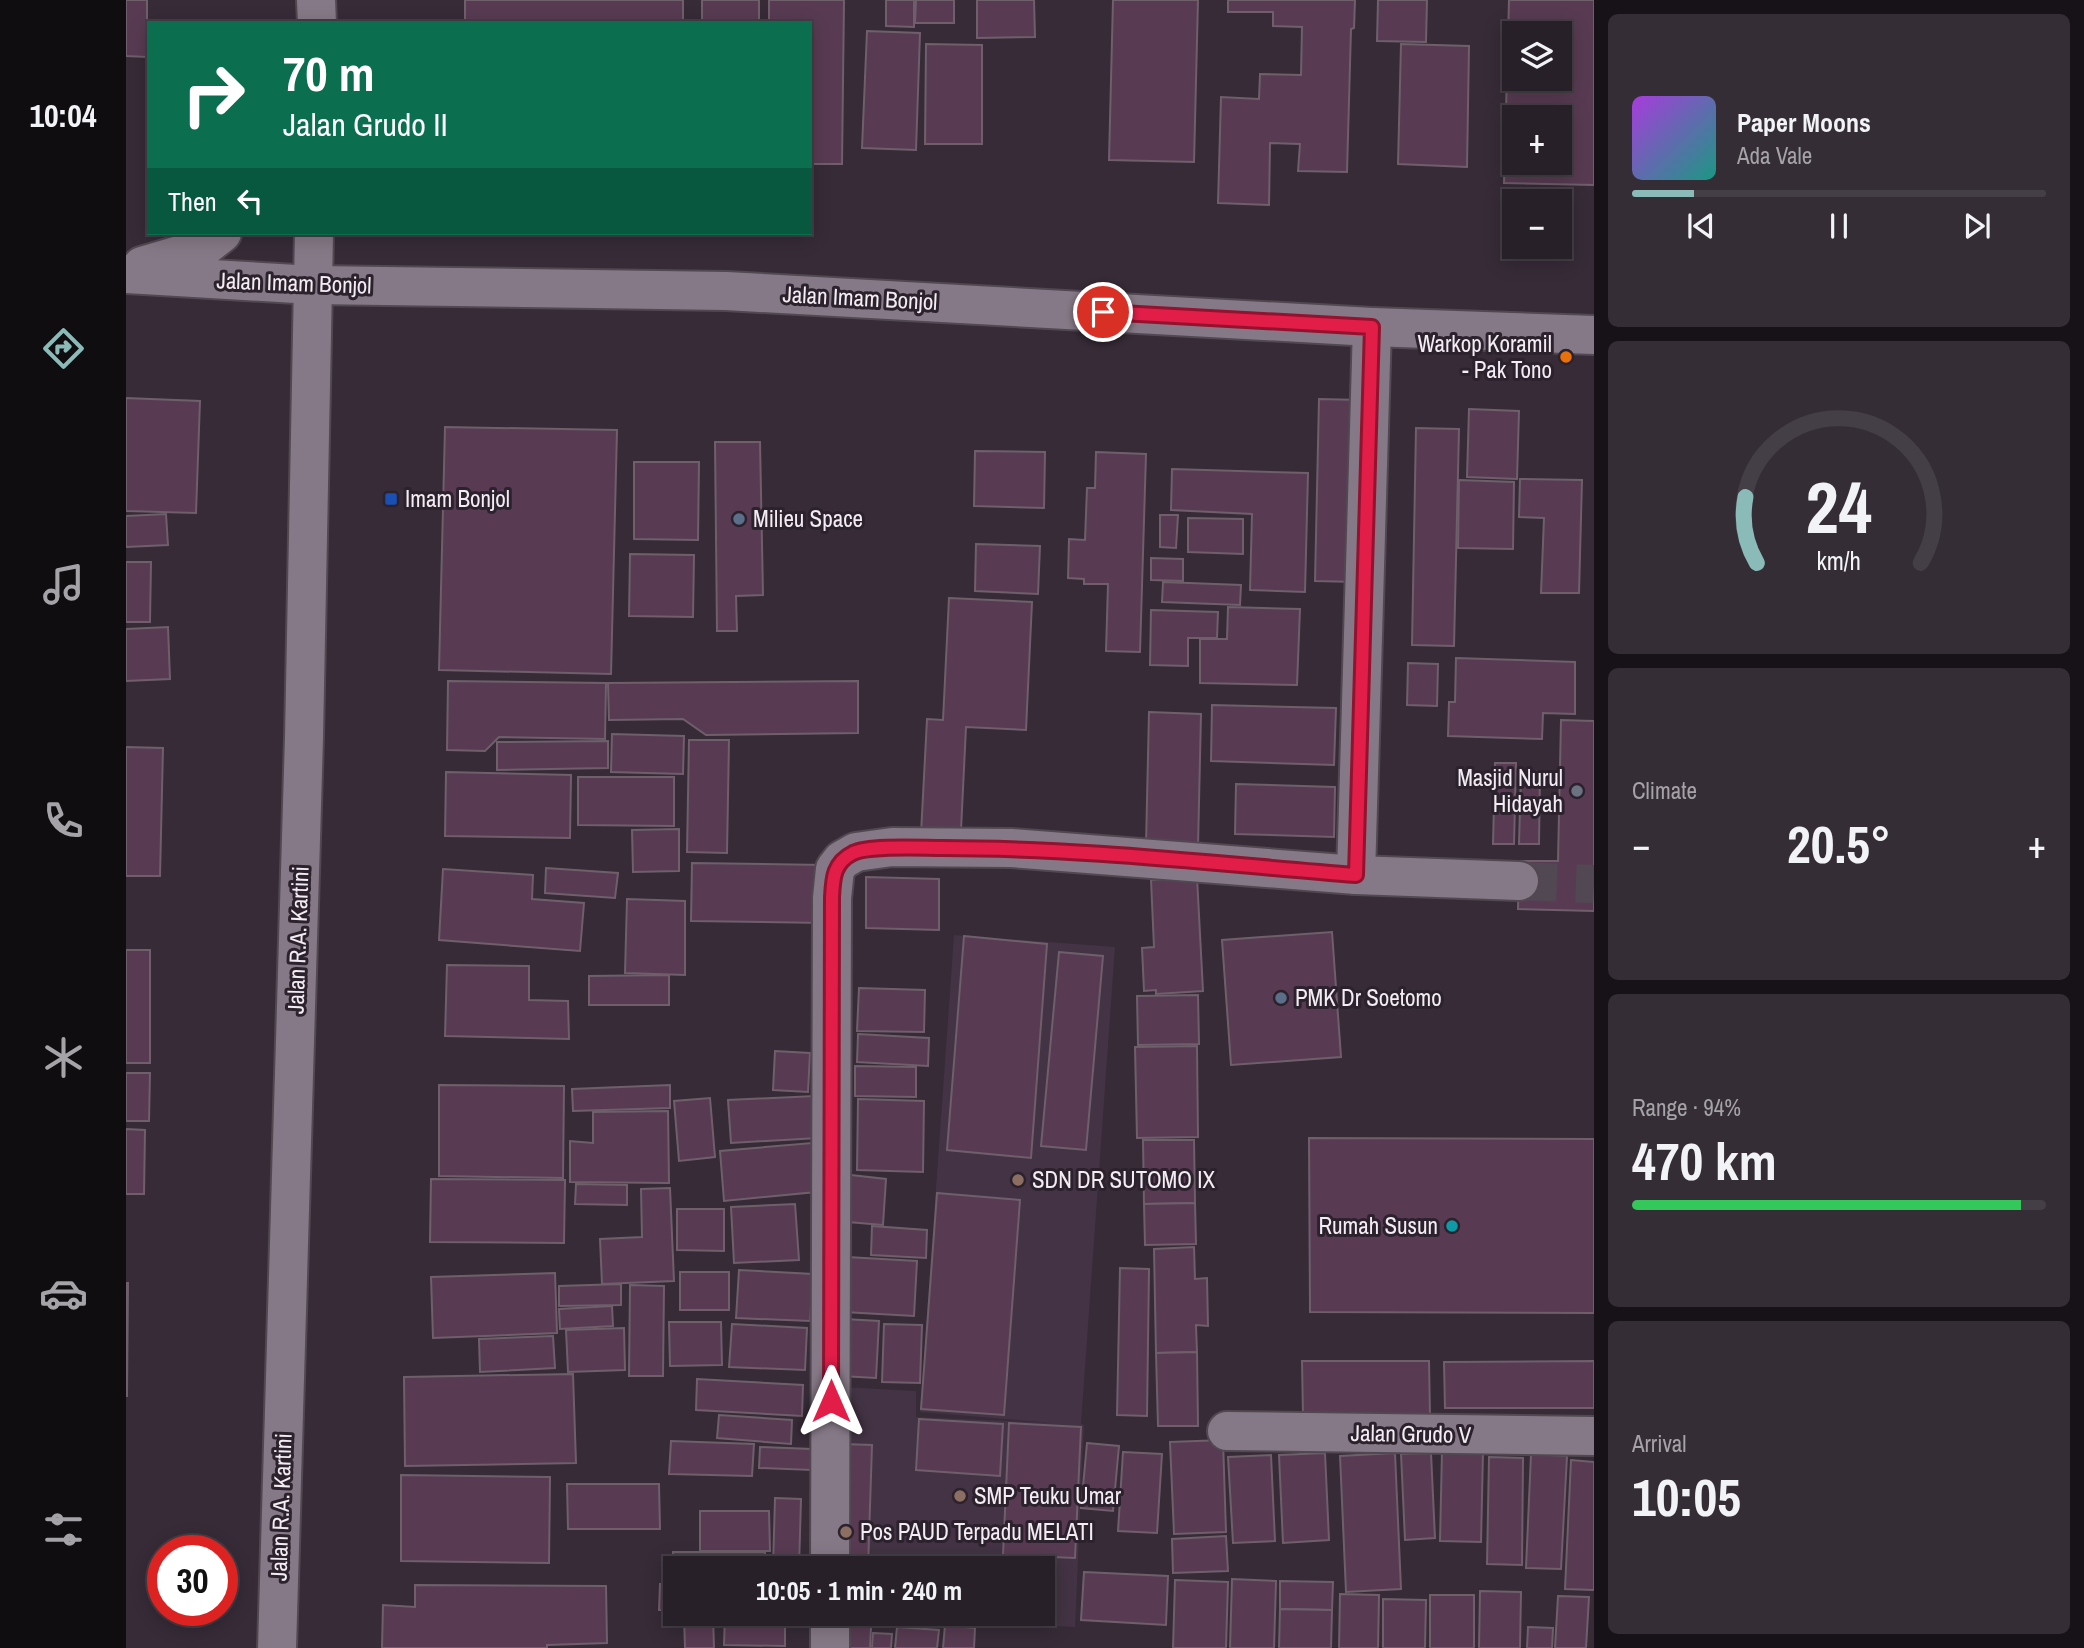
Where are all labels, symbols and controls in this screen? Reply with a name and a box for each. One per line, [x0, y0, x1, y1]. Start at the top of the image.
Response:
map controls [1502, 21, 1572, 259]
button: layers [1502, 21, 1572, 91]
text: 70 m [283, 40, 375, 106]
icon: right [168, 49, 259, 140]
text: 10:04 [29, 94, 97, 137]
text: Jalan Grudo II [283, 103, 448, 146]
button: + [1502, 105, 1572, 175]
text: Paper Moons [1737, 105, 1871, 140]
text: Ada Vale [1737, 140, 1812, 171]
icon: left [231, 182, 269, 220]
text: Then [168, 184, 217, 219]
button: − [1502, 189, 1572, 259]
icon: previous [1682, 207, 1720, 245]
icon: pause [1820, 207, 1858, 245]
icon: next [1958, 207, 1996, 245]
street label: Jalan Imam Bonjol [216, 264, 372, 301]
street label: Jalan Imam Bonjol [782, 278, 938, 317]
pin [1073, 282, 1133, 342]
icon: arrive [1084, 293, 1122, 331]
icon: directions [39, 324, 88, 373]
place label: Warkop Koramil - Pak Tono [1417, 328, 1552, 385]
marker: Warkop Koramil - Pak Tono [1558, 349, 1574, 365]
text: 24 [1806, 459, 1872, 557]
place label: Imam Bonjol [405, 483, 510, 514]
marker: Imam Bonjol [383, 491, 399, 507]
place label: Milieu Space [753, 503, 863, 534]
marker: Milieu Space [731, 511, 747, 527]
text: km/h [1817, 544, 1861, 578]
icon: music [39, 560, 88, 609]
place label: Masjid Nurul Hidayah [1457, 762, 1563, 819]
text: Climate [1632, 775, 1697, 806]
marker: Masjid Nurul Hidayah [1569, 783, 1585, 799]
icon: phone [39, 796, 88, 845]
text: 20.5° [1787, 809, 1891, 879]
text: − [1632, 819, 1650, 870]
text: + [2028, 819, 2046, 870]
street label: Jalan R.A. Kartini [279, 866, 316, 1014]
place label: PMK Dr Soetomo [1295, 982, 1442, 1013]
marker: PMK Dr Soetomo [1273, 990, 1289, 1006]
icon: climate [39, 1033, 88, 1082]
text: Range · 94% [1632, 1092, 1741, 1123]
text: 470 km [1632, 1126, 1777, 1196]
place label: SDN DR SUTOMO IX [1032, 1164, 1215, 1195]
marker: SDN DR SUTOMO IX [1010, 1172, 1026, 1188]
place label: Rumah Susun [1318, 1210, 1438, 1241]
marker: Rumah Susun [1444, 1218, 1460, 1234]
icon: car [39, 1269, 88, 1318]
position arrow [794, 1364, 868, 1438]
street label: Jalan Grudo V [1350, 1417, 1472, 1450]
text: Arrival [1632, 1428, 1687, 1459]
street label: Jalan R.A. Kartini [262, 1433, 299, 1581]
text: 10:05 [1632, 1462, 1741, 1532]
place label: SMP Teuku Umar [974, 1480, 1122, 1511]
marker: SMP Teuku Umar [952, 1488, 968, 1504]
icon: filters [39, 1505, 88, 1554]
place label: Pos PAUD Terpadu MELATI [860, 1516, 1094, 1547]
marker: Pos PAUD Terpadu MELATI [838, 1524, 854, 1540]
speed limit sign: 30 [147, 1535, 238, 1626]
text: 10:05 · 1 min · 240 m [756, 1573, 962, 1608]

